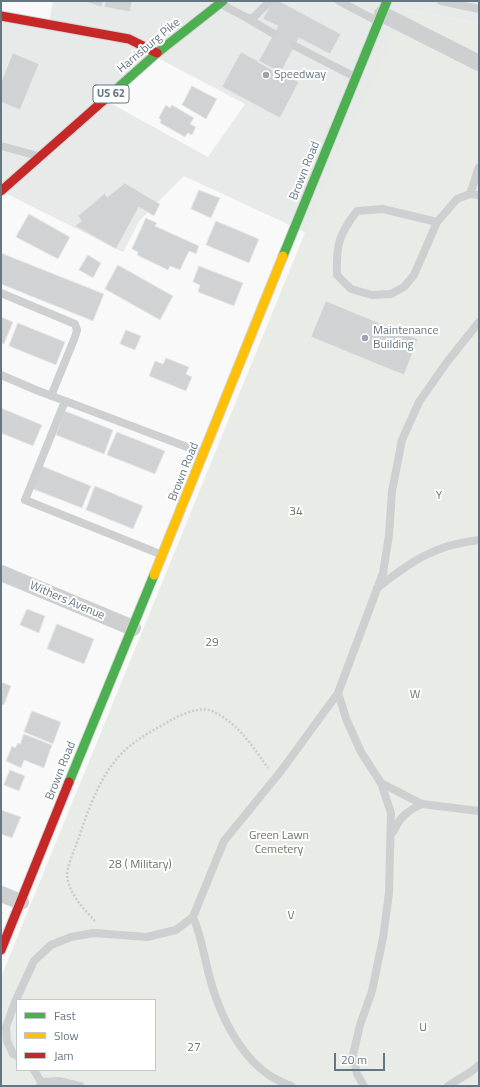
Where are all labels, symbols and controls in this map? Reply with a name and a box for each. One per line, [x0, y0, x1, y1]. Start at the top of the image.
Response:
street label: Harrisburg Pike [115, 16, 183, 76]
place label: Speedway [274, 68, 326, 82]
marker: Speedway [261, 70, 271, 80]
road number: US 62 [93, 85, 129, 103]
street label: Brown Road [287, 140, 323, 202]
place label: Maintenance Building [373, 324, 439, 352]
marker: Maintenance Building [360, 333, 370, 343]
street label: Brown Road [166, 441, 202, 503]
park label: Y [436, 489, 442, 503]
park label: 34 [289, 505, 303, 519]
street label: Withers Avenue [27, 579, 107, 623]
park label: 29 [205, 636, 219, 650]
park label: W [410, 688, 420, 702]
street label: Brown Road [43, 740, 79, 802]
park label: Green Lawn Cemetery [249, 829, 309, 857]
park label: 28 ( Military) [108, 858, 172, 872]
park label: V [288, 909, 294, 923]
legend [16, 999, 156, 1071]
text: Fast [54, 1006, 76, 1025]
park label: U [419, 1021, 427, 1035]
text: Slow [54, 1026, 79, 1045]
park label: 27 [187, 1041, 201, 1055]
scale bar [336, 1045, 387, 1071]
text: Jam [54, 1046, 74, 1065]
text: 20 m [341, 1050, 367, 1069]

